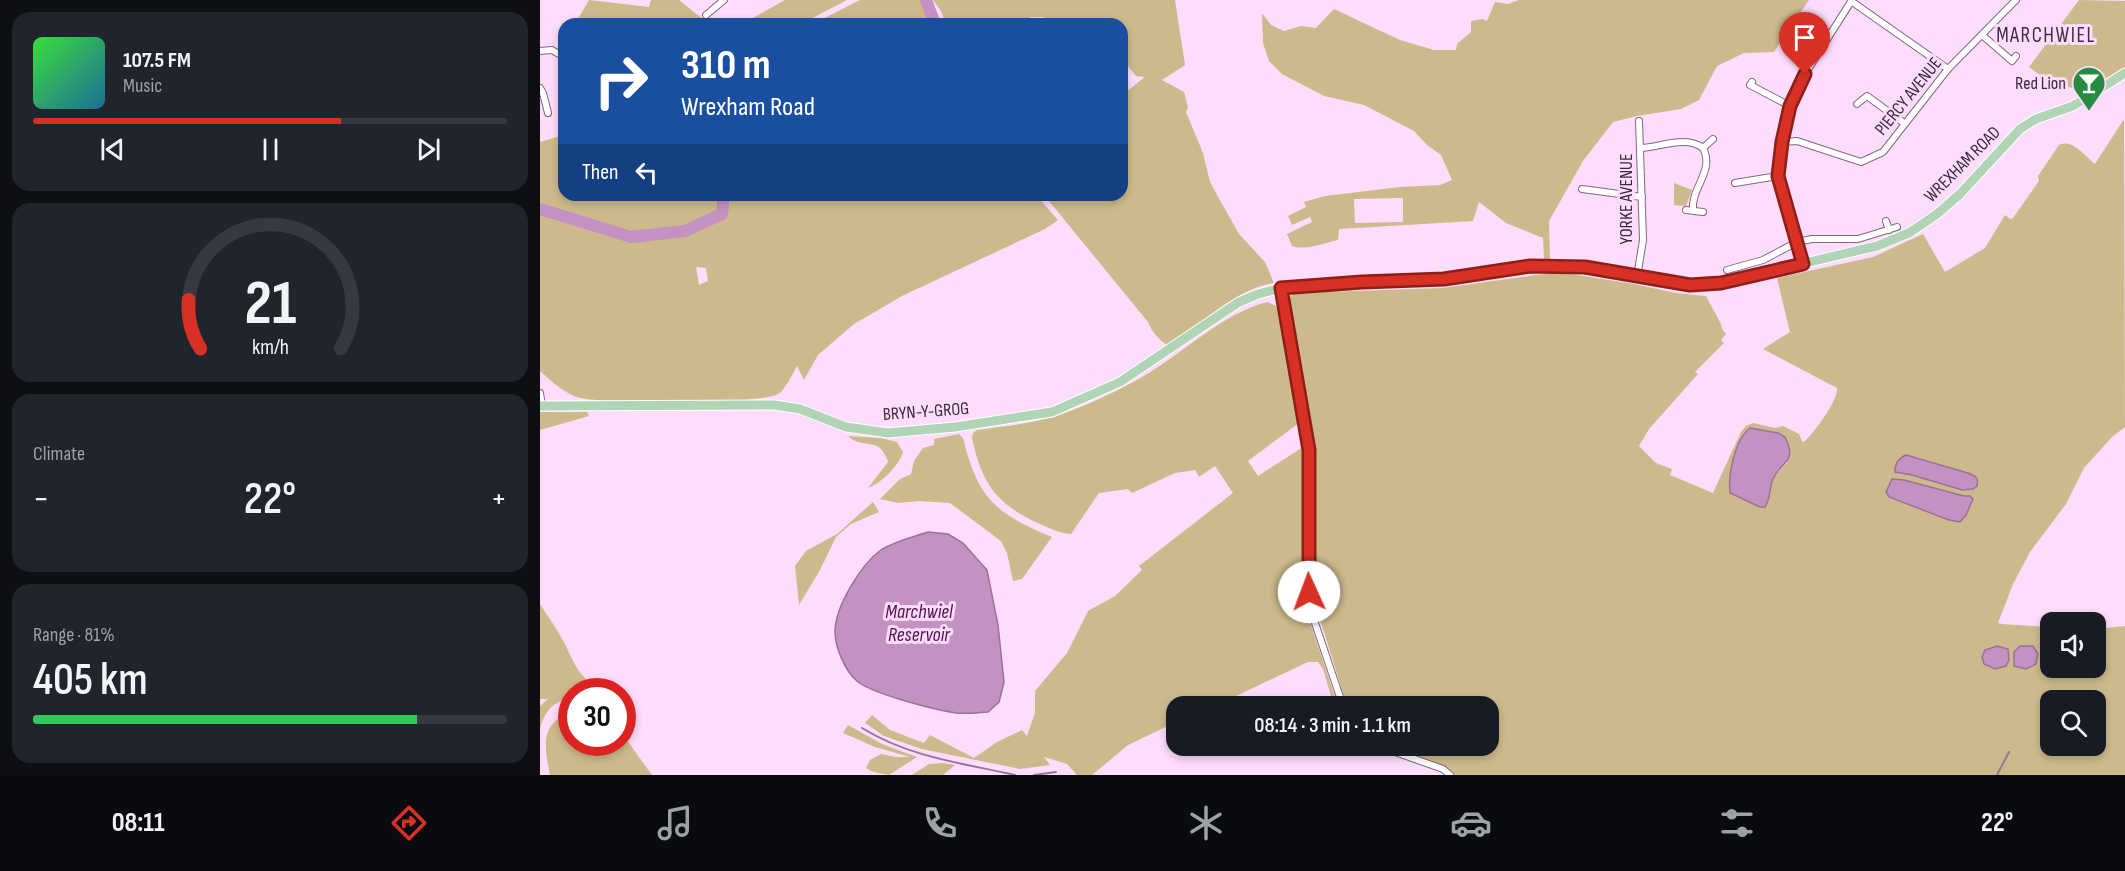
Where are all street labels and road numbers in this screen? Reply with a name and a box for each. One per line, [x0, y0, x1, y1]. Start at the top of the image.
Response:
street label: PIERCY AVENUE [1871, 53, 1946, 139]
street label: WREXHAM ROAD [1920, 122, 2005, 207]
street label: YORKE AVENUE [1616, 154, 1637, 244]
street label: BRYN-Y-GROG [882, 398, 970, 425]

